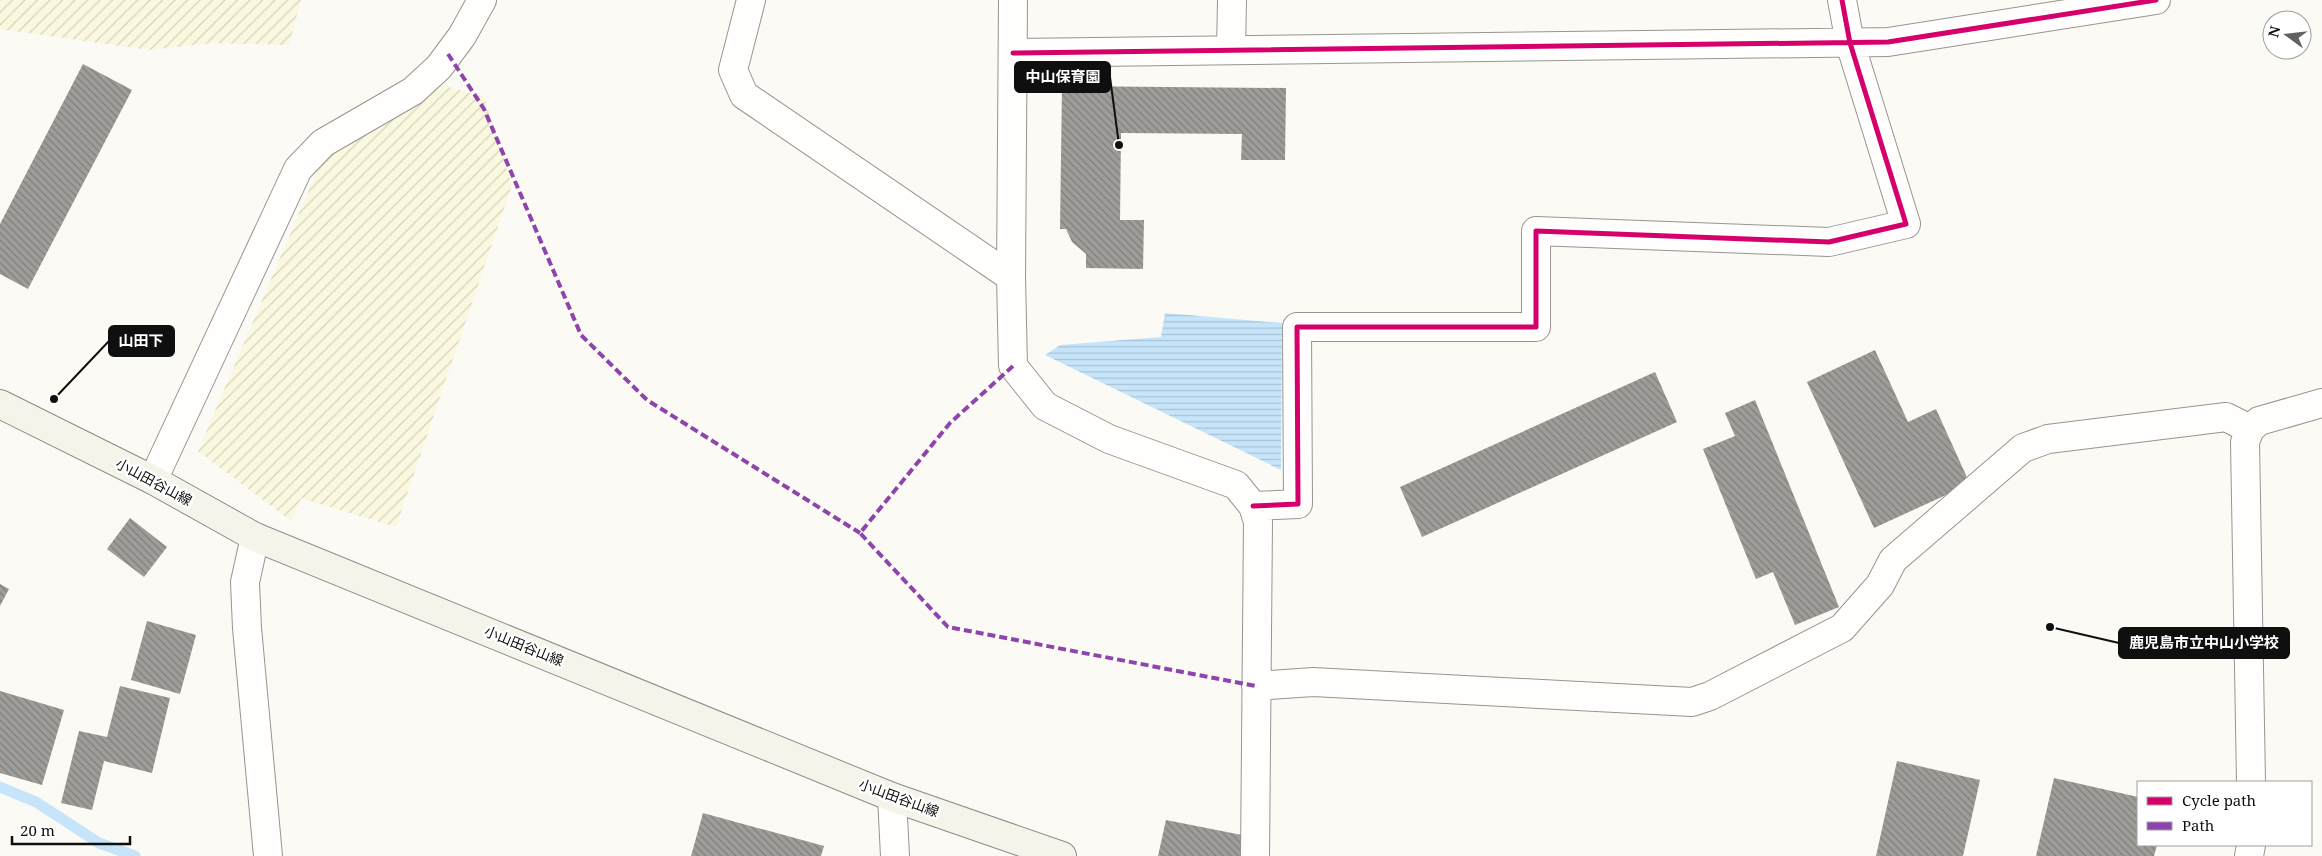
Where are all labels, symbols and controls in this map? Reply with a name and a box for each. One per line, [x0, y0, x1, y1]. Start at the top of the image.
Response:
north arrow [2262, 10, 2312, 60]
text: N [2263, 24, 2285, 39]
callout: 中山保育園 [1015, 62, 1110, 92]
text: 中山保育園 [1025, 66, 1101, 86]
callout: 山田下 [109, 326, 174, 356]
text: 山田下 [118, 330, 164, 350]
street label: 小山田谷山線 [113, 453, 196, 510]
street label: 小山田谷山線 [482, 621, 567, 670]
callout: 鹿児島市立中山小学校 [2119, 628, 2289, 658]
text: 鹿児島市立中山小学校 [2129, 632, 2279, 652]
street label: 小山田谷山線 [856, 774, 942, 821]
legend [2137, 781, 2312, 846]
text: Cycle path [2182, 790, 2257, 810]
scale bar [12, 814, 130, 846]
text: Path [2182, 815, 2215, 835]
text: 20 m [20, 820, 55, 840]

